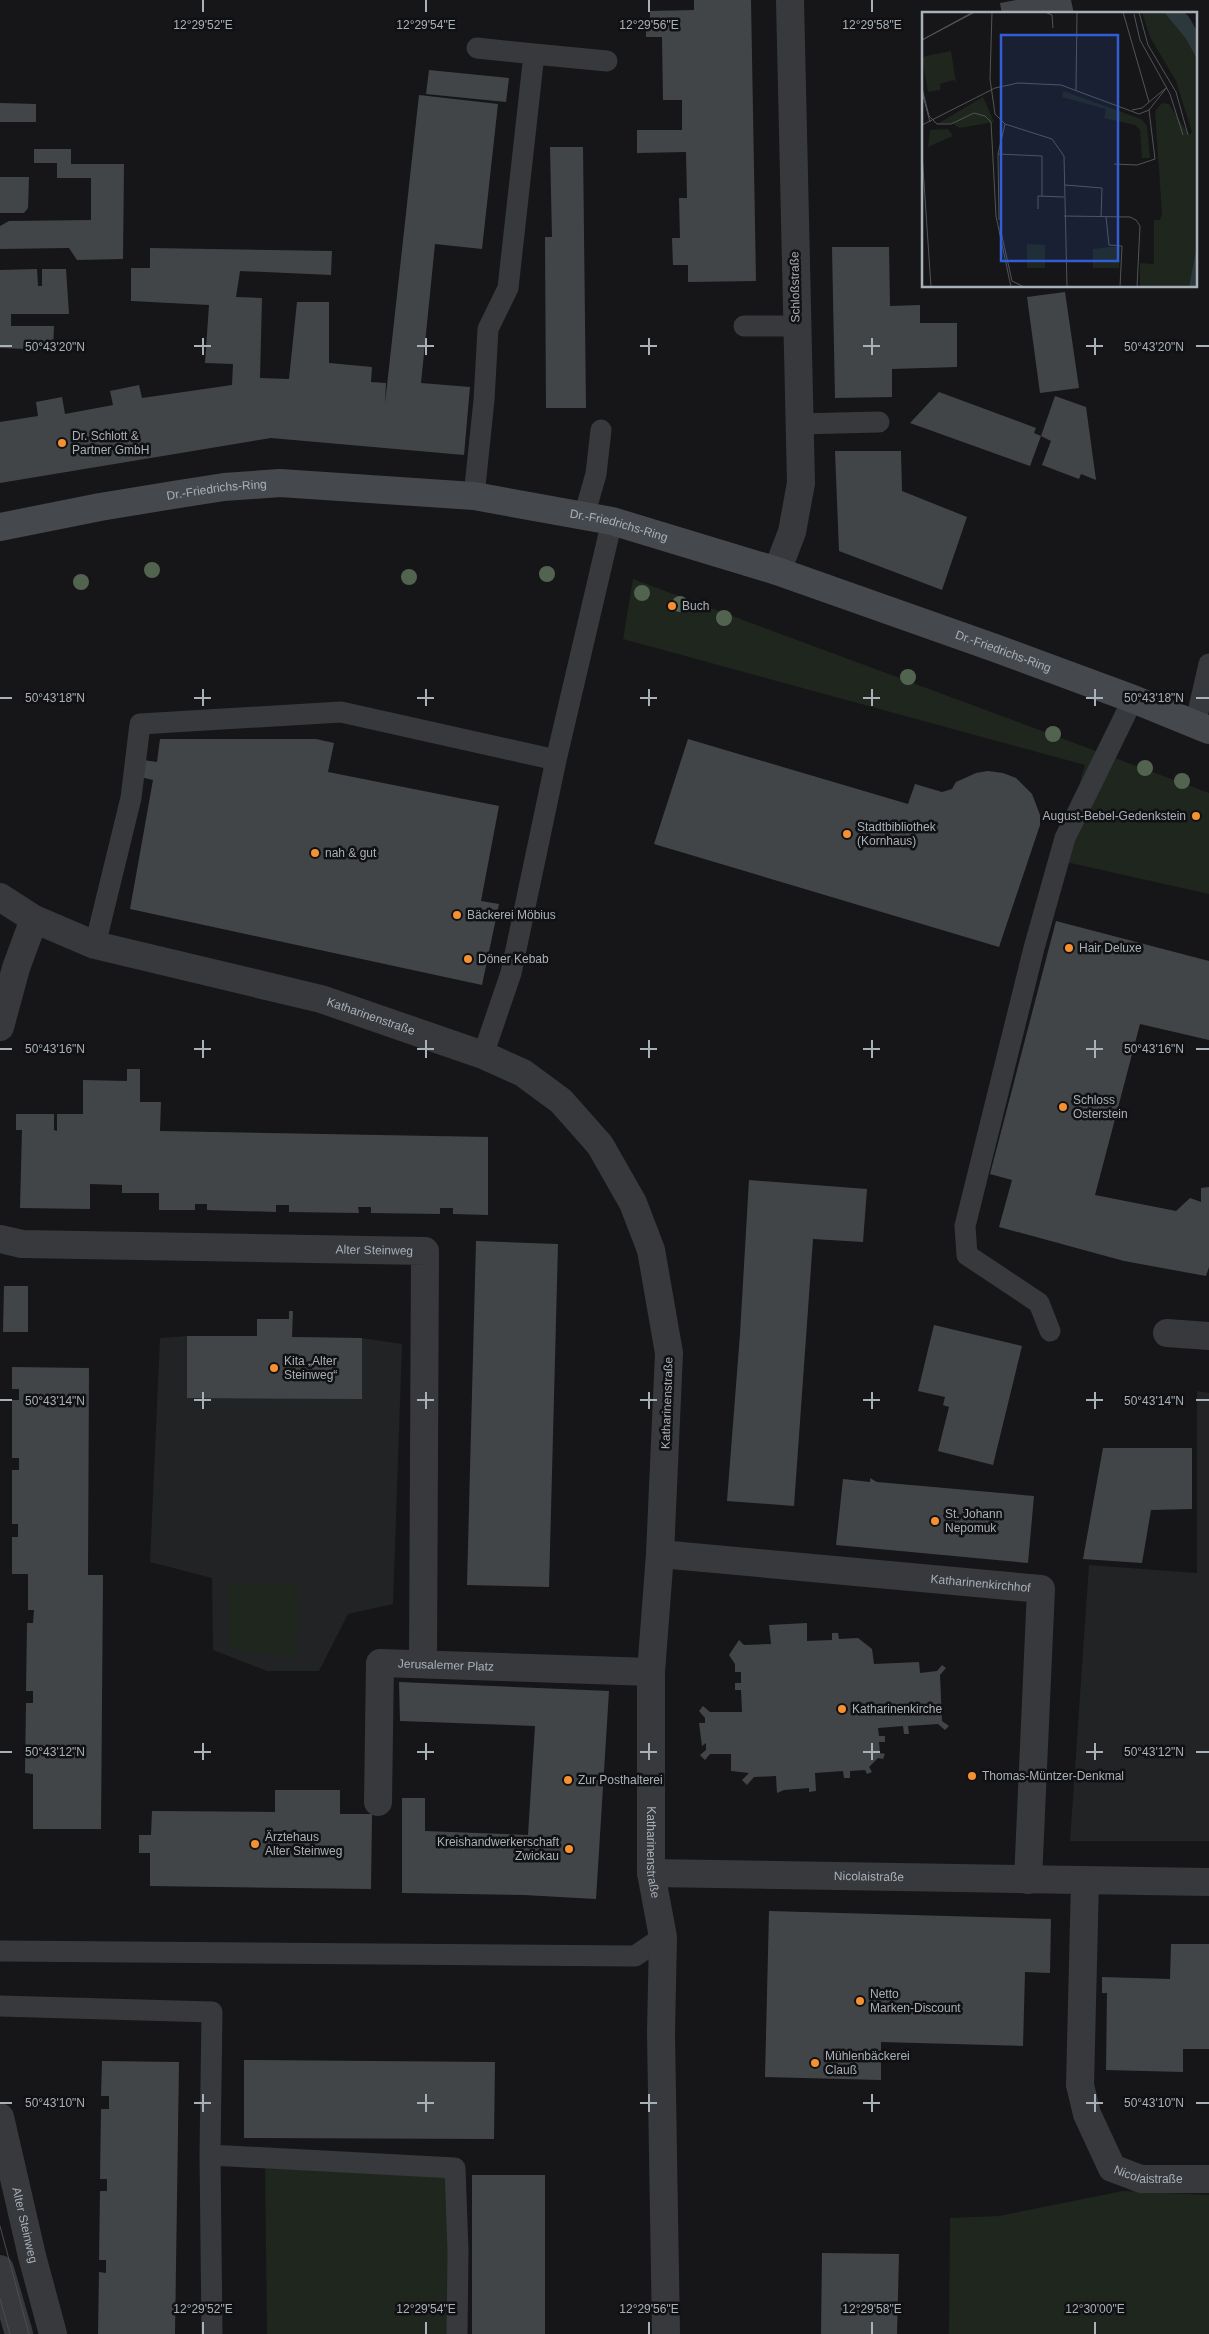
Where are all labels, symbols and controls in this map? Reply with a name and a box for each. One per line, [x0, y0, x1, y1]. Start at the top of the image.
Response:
inset map [922, 12, 1196, 288]
text: 12°29'52"E [173, 18, 233, 32]
text: 12°29'54"E [396, 18, 456, 32]
text: 12°29'56"E [619, 18, 679, 32]
text: 12°29'58"E [842, 18, 902, 32]
street label: Schloßstraße [787, 251, 803, 323]
text: 50°43'20"N [25, 340, 85, 354]
text: 50°43'20"N [1124, 340, 1184, 354]
place label: Dr. Schlott & Partner GmbH [72, 429, 149, 457]
marker: Dr. Schlott & Partner GmbH [56, 437, 68, 449]
street label: Dr.-Friedrichs-Ring [166, 477, 267, 503]
street label: Dr.-Friedrichs-Ring [569, 506, 670, 545]
place label: Buch [682, 599, 709, 613]
marker: Buch [666, 600, 678, 612]
street label: Dr.-Friedrichs-Ring [954, 628, 1053, 675]
text: 50°43'18"N [25, 691, 85, 705]
text: 50°43'18"N [1124, 691, 1184, 705]
place label: August-Bebel-Gedenkstein [1043, 809, 1186, 823]
marker: August-Bebel-Gedenkstein [1190, 810, 1202, 822]
place label: Stadtbibliothek (Kornhaus) [857, 820, 937, 848]
marker: Stadtbibliothek (Kornhaus) [841, 828, 853, 840]
place label: nah & gut [325, 846, 377, 860]
marker: nah & gut [309, 847, 321, 859]
place label: Bäckerei Möbius [467, 908, 556, 922]
marker: Bäckerei Möbius [451, 909, 463, 921]
place label: Hair Deluxe [1079, 941, 1142, 955]
marker: Hair Deluxe [1063, 942, 1075, 954]
place label: Döner Kebab [478, 952, 549, 966]
marker: Döner Kebab [462, 953, 474, 965]
street label: Katharinenstraße [325, 995, 417, 1038]
text: 50°43'16"N [25, 1042, 85, 1056]
text: 50°43'16"N [1124, 1042, 1184, 1056]
place label: Schloss Osterstein [1073, 1093, 1128, 1121]
marker: Schloss Osterstein [1057, 1101, 1069, 1113]
street label: Alter Steinweg [336, 1242, 413, 1258]
place label: Kita „Alter Steinweg“ [284, 1354, 337, 1382]
street label: Katharinenstraße [658, 1356, 676, 1449]
marker: Kita „Alter Steinweg“ [268, 1362, 280, 1374]
text: 50°43'14"N [25, 1394, 85, 1408]
text: 50°43'14"N [1124, 1394, 1184, 1408]
place label: St. Johann Nepomuk [945, 1507, 1002, 1535]
marker: St. Johann Nepomuk [929, 1515, 941, 1527]
street label: Katharinenkirchhof [930, 1572, 1032, 1595]
street label: Jerusalemer Platz [398, 1657, 494, 1674]
place label: Katharinenkirche [852, 1702, 942, 1716]
marker: Katharinenkirche [836, 1703, 848, 1715]
text: 50°43'12"N [25, 1745, 85, 1759]
text: 50°43'12"N [1124, 1745, 1184, 1759]
place label: Thomas-Müntzer-Denkmal [982, 1769, 1124, 1783]
marker: Thomas-Müntzer-Denkmal [966, 1770, 978, 1782]
place label: Zur Posthalterei [578, 1773, 663, 1787]
marker: Zur Posthalterei [562, 1774, 574, 1786]
street label: Katharinenstraße [644, 1806, 663, 1900]
place label: Ärztehaus Alter Steinweg [265, 1830, 342, 1858]
place label: Kreishandwerkerschaft Zwickau [437, 1835, 560, 1863]
marker: Ärztehaus Alter Steinweg [249, 1838, 261, 1850]
marker: Kreishandwerkerschaft Zwickau [563, 1843, 575, 1855]
street label: Nicolaistraße [834, 1869, 904, 1884]
place label: Netto Marken-Discount [870, 1987, 961, 2015]
marker: Netto Marken-Discount [854, 1995, 866, 2007]
place label: Mühlenbäckerei Clauß [825, 2049, 910, 2077]
marker: Mühlenbäckerei Clauß [809, 2057, 821, 2069]
text: 50°43'10"N [25, 2096, 85, 2110]
text: 50°43'10"N [1124, 2096, 1184, 2110]
street label: Nicolaistraße [1112, 2162, 1183, 2186]
street label: Alter Steinweg [9, 2186, 41, 2265]
text: 12°29'52"E [173, 2302, 233, 2316]
text: 12°29'54"E [396, 2302, 456, 2316]
text: 12°29'56"E [619, 2302, 679, 2316]
text: 12°29'58"E [842, 2302, 902, 2316]
text: 12°30'00"E [1065, 2302, 1125, 2316]

